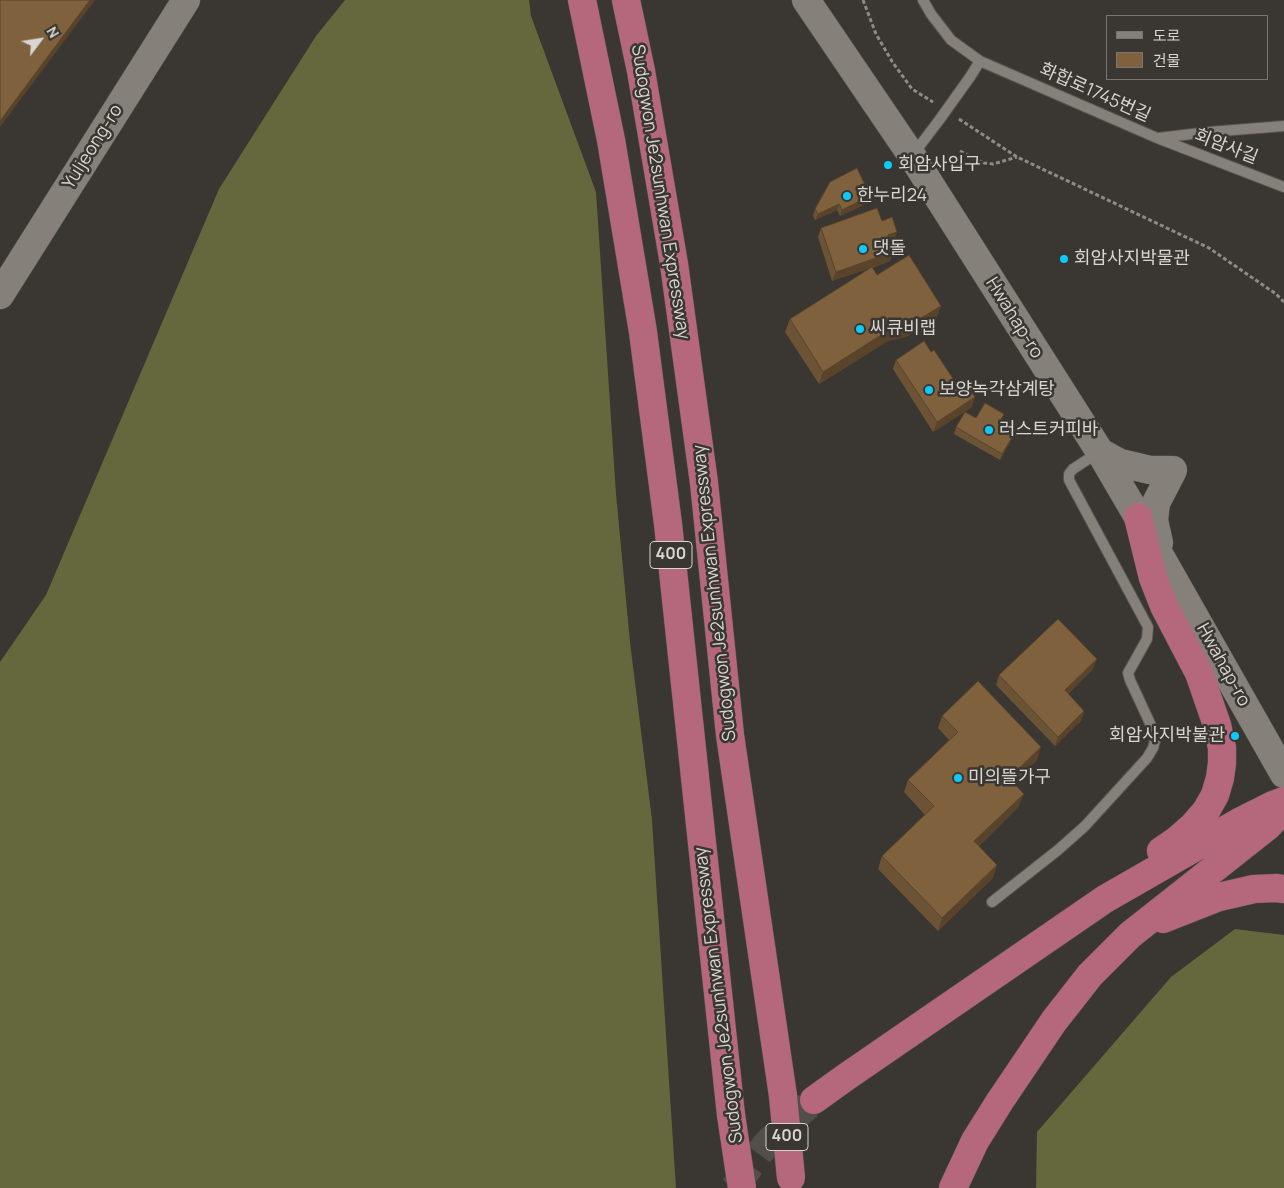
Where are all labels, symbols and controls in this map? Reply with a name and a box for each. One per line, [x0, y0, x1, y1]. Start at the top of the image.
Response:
north arrow [15, 15, 65, 65]
legend [1106, 15, 1269, 80]
text: N [43, 23, 64, 41]
text: 도로 [1153, 25, 1181, 46]
street label: Sudogwon Je2sunhwan Expressway [626, 43, 694, 341]
text: 건물 [1153, 50, 1181, 71]
street label: 화합로1745번길 [1036, 59, 1154, 127]
street label: Yuljeong-ro [58, 101, 128, 193]
street label: 회암사길 [1191, 125, 1261, 169]
place label: 회암사입구 [898, 154, 981, 176]
marker: 회암사입구 [882, 159, 894, 171]
place label: 한누리24 [857, 185, 927, 207]
marker: 한누리24 [841, 190, 853, 202]
place label: 댓돌 [873, 238, 906, 260]
marker: 댓돌 [857, 243, 869, 255]
place label: 회암사지박물관 [1074, 248, 1190, 270]
marker: 회암사지박물관 [1058, 253, 1070, 265]
street label: Hwahap-ro [981, 273, 1047, 363]
place label: 씨큐비랩 [870, 318, 936, 340]
marker: 씨큐비랩 [854, 323, 866, 335]
place label: 보양녹각삼계탕 [939, 379, 1055, 401]
marker: 보양녹각삼계탕 [923, 384, 935, 396]
place label: 러스트커피바 [999, 419, 1098, 441]
marker: 러스트커피바 [983, 424, 995, 436]
street label: Sudogwon Je2sunhwan Expressway [689, 444, 741, 742]
road number: 400 [650, 542, 692, 568]
street label: Hwahap-ro [1191, 620, 1255, 710]
place label: 회암사지박불관 [1109, 725, 1225, 747]
marker: 회암사지박불관 [1229, 730, 1241, 742]
place label: 미의뜰가구 [968, 767, 1051, 789]
marker: 미의뜰가구 [952, 772, 964, 784]
street label: Sudogwon Je2sunhwan Expressway [690, 846, 748, 1144]
road number: 400 [766, 1124, 808, 1150]

